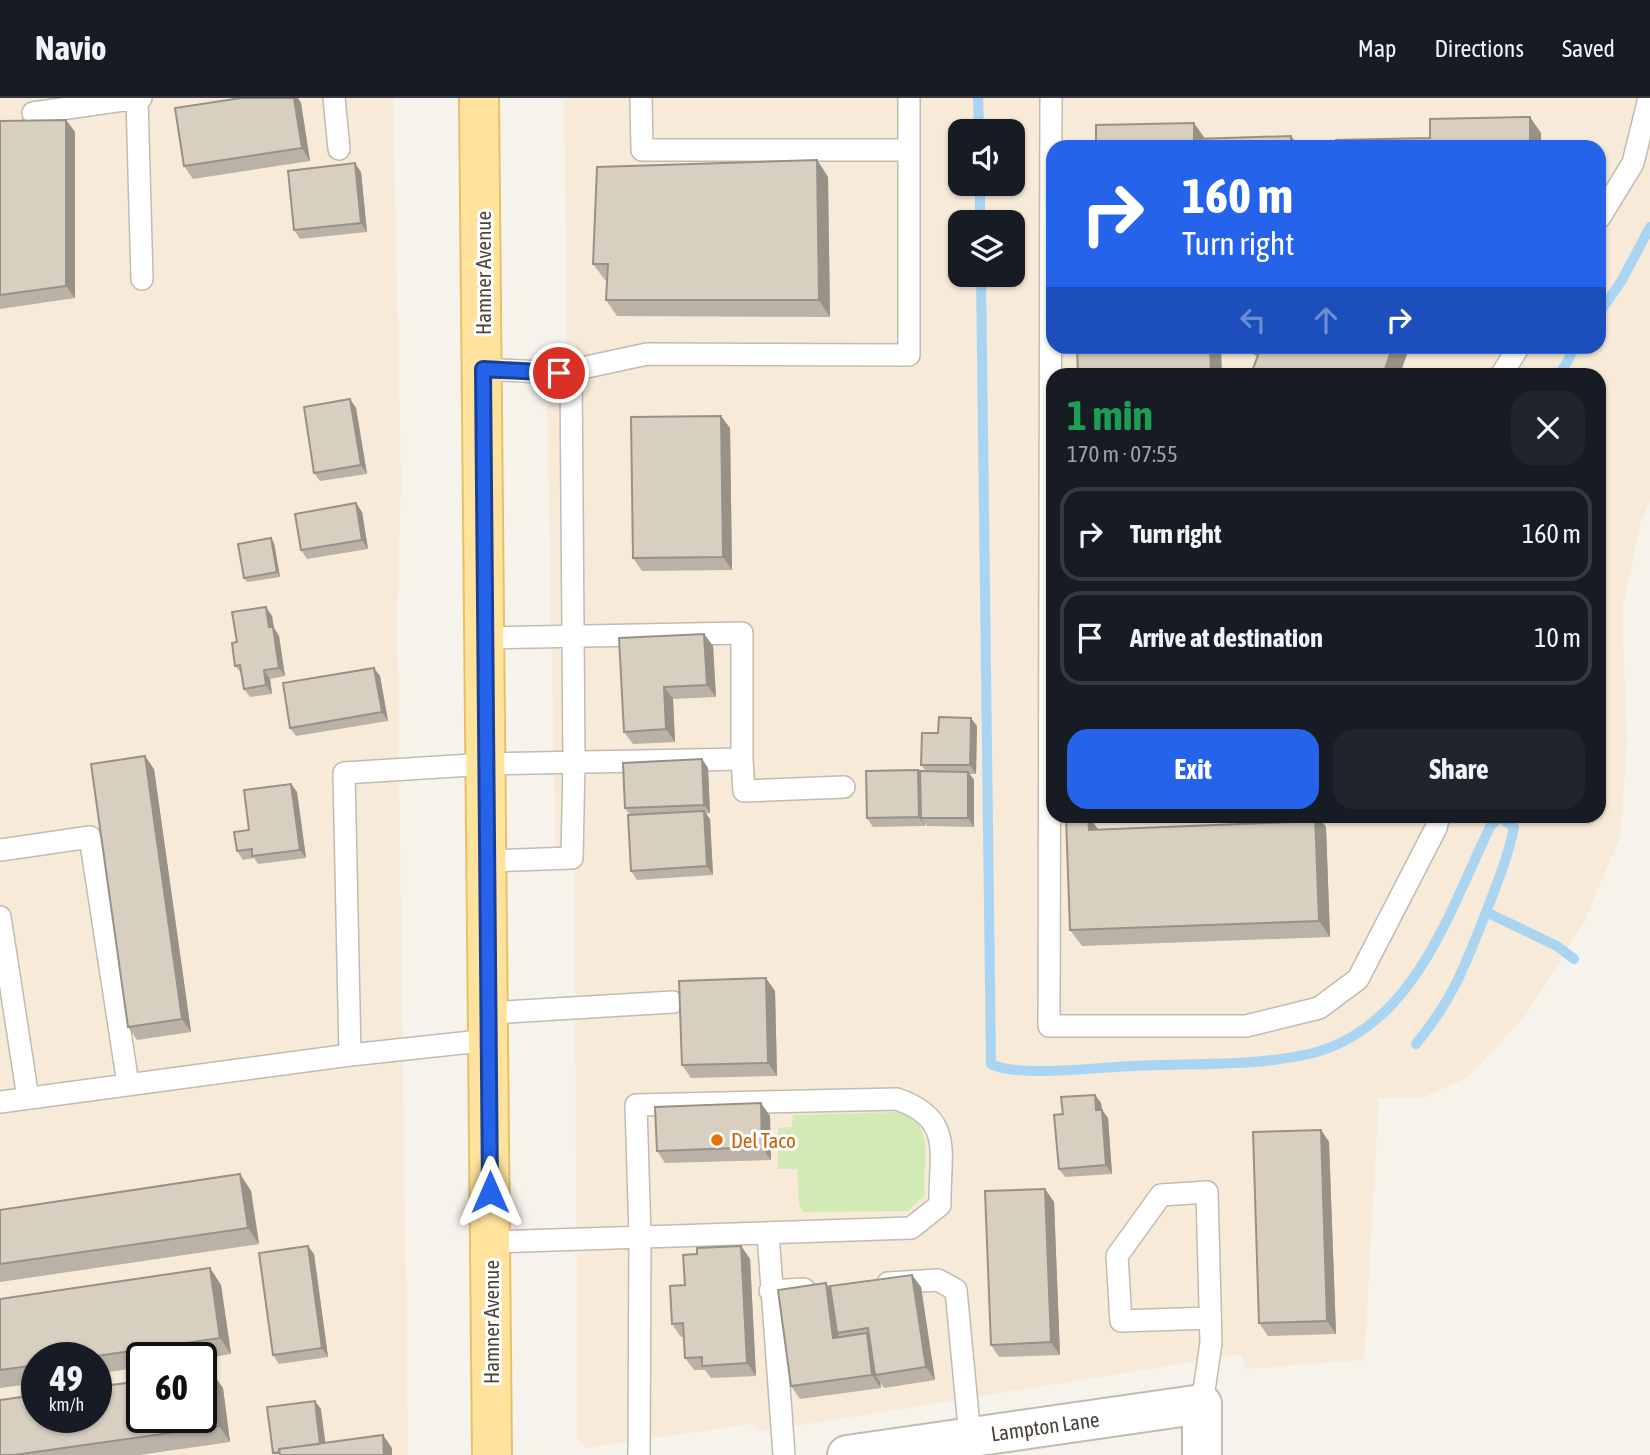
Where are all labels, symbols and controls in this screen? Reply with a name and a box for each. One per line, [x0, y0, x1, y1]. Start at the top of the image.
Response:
text: Navio [35, 29, 107, 67]
text: Map [1358, 35, 1396, 62]
text: Directions [1434, 35, 1524, 62]
text: Saved [1562, 35, 1615, 62]
map controls [948, 119, 1025, 287]
button: sound [948, 119, 1025, 196]
text: 160 m [1182, 167, 1293, 223]
icon: right [1067, 168, 1158, 259]
button: layers [948, 210, 1025, 287]
street label: Hamner Avenue [471, 211, 495, 335]
text: Turn right [1182, 225, 1295, 262]
icon: left [1234, 301, 1272, 339]
icon: ahead [1307, 301, 1345, 339]
icon: right [1380, 301, 1418, 339]
pin [529, 343, 589, 403]
icon: arrive [540, 354, 578, 392]
text: 1 min [1067, 391, 1153, 439]
button: close [1511, 391, 1585, 465]
text: 170 m · 07:55 [1067, 441, 1178, 467]
icon: right [1071, 515, 1109, 553]
text: Turn right [1130, 519, 1221, 549]
text: 160 m [1522, 519, 1581, 549]
icon: arrive [1071, 619, 1109, 657]
text: Arrive at destination [1130, 623, 1323, 653]
text: 10 m [1534, 623, 1581, 653]
button: Exit [1067, 729, 1319, 809]
button: Share [1333, 729, 1585, 809]
place label: Del Taco [731, 1128, 796, 1152]
marker: Del Taco [709, 1132, 725, 1148]
position arrow [453, 1155, 527, 1229]
street label: Hamner Avenue [479, 1260, 503, 1384]
speed limit sign: 60 [126, 1342, 217, 1433]
text: 49 [50, 1358, 83, 1398]
text: km/h [49, 1394, 84, 1415]
street label: Lampton Lane [989, 1407, 1101, 1445]

